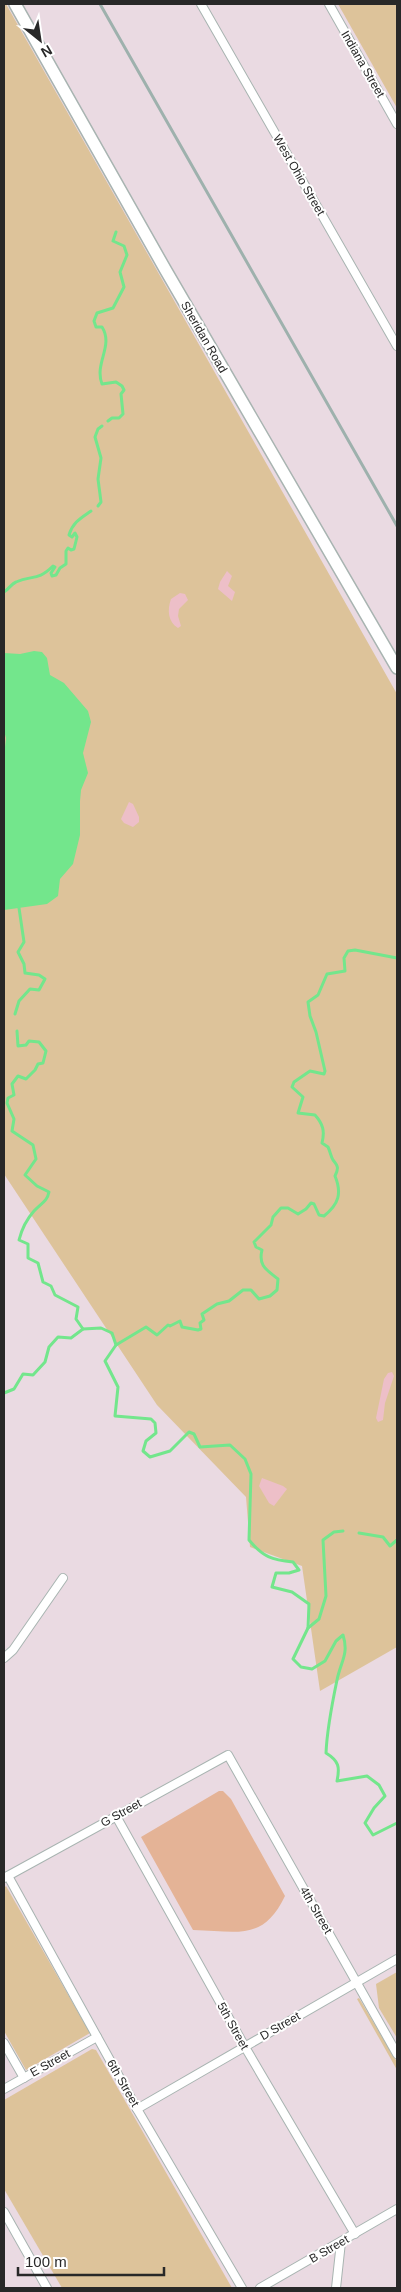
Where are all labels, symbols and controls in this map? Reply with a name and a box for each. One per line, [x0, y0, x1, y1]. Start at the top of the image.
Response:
north arrow [15, 15, 65, 65]
street label: Indiana Street [338, 28, 388, 100]
text: N [38, 42, 55, 61]
street label: West Ohio Street [270, 132, 328, 219]
street label: Sheridan Road [178, 299, 230, 375]
street label: G Street [98, 1796, 145, 1830]
street label: 4th Street [297, 1884, 335, 1937]
street label: 5th Street [214, 2000, 252, 2053]
street label: D Street [257, 2009, 303, 2043]
street label: E Street [28, 2046, 73, 2080]
street label: 6th Street [104, 2057, 142, 2110]
street label: B Street [307, 2232, 352, 2266]
scale bar [18, 2244, 164, 2276]
text: 100 m [25, 2253, 67, 2270]

